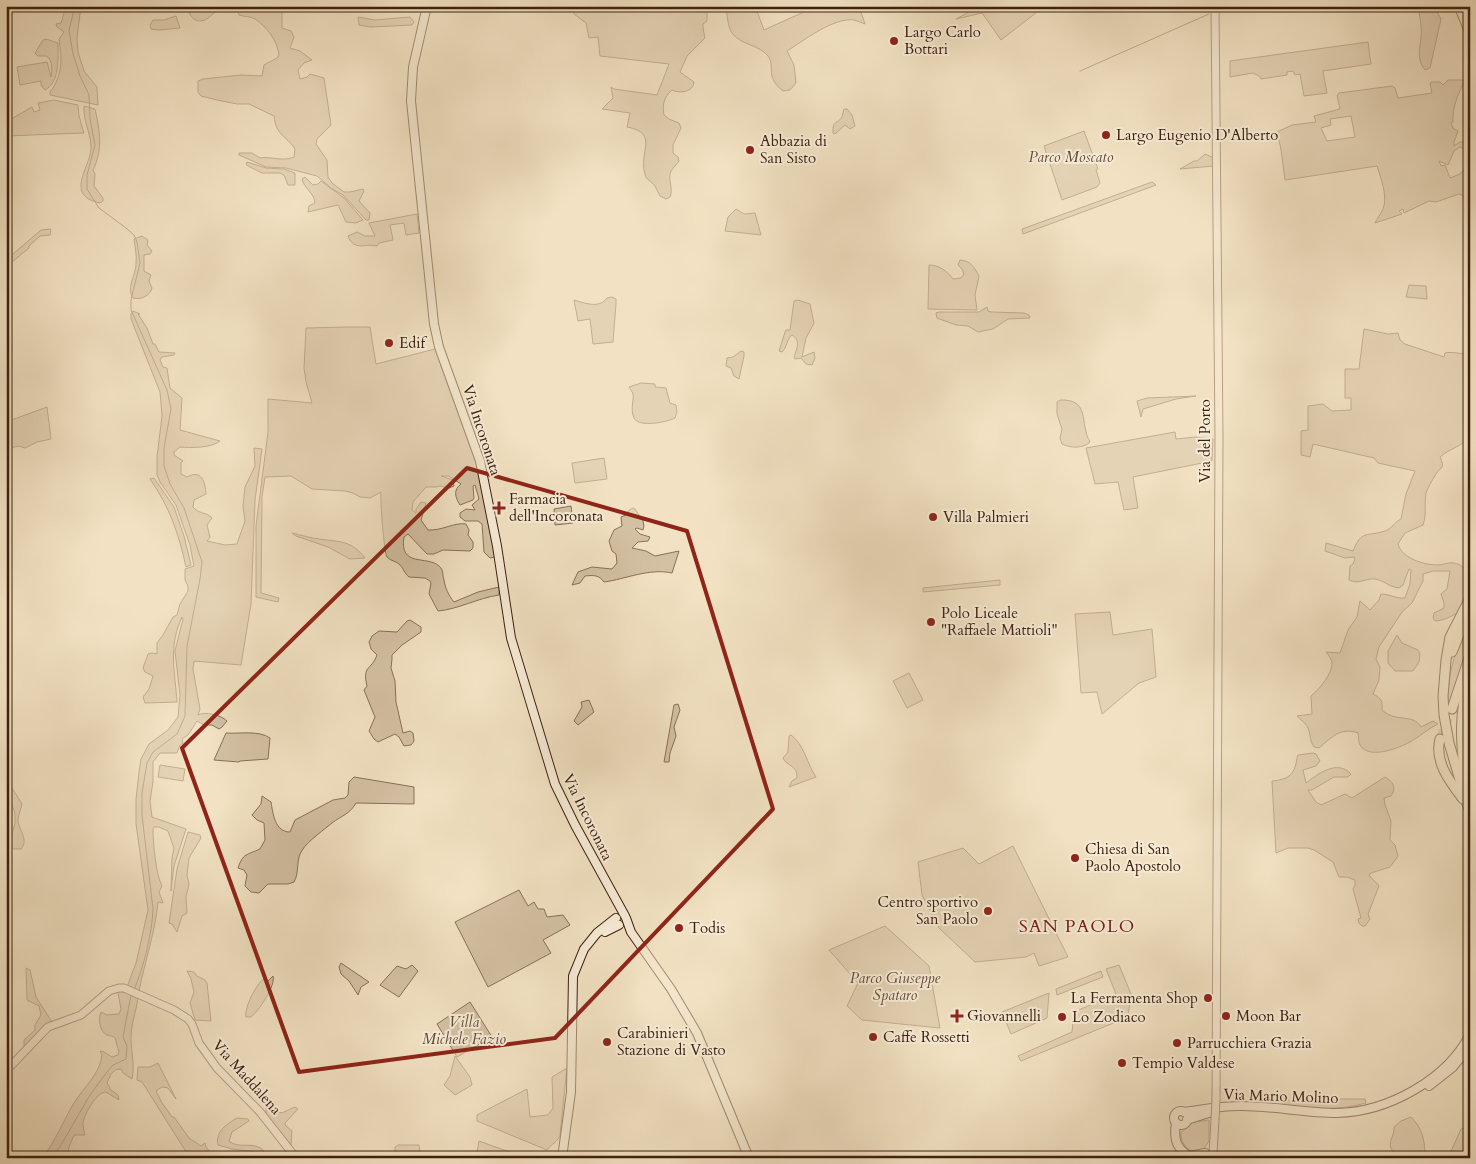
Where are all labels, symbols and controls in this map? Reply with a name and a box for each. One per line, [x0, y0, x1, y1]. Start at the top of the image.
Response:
place label: Largo Carlo Bottari [904, 22, 981, 59]
marker: Largo Carlo Bottari [888, 35, 900, 47]
place label: Largo Eugenio D'Alberto [1116, 125, 1278, 145]
marker: Largo Eugenio D'Alberto [1100, 129, 1112, 141]
place label: Abbazia di San Sisto [760, 131, 827, 168]
marker: Abbazia di San Sisto [744, 144, 756, 156]
park label: Parco Moscato [1028, 147, 1114, 167]
place label: Edif [399, 333, 427, 353]
marker: Edif [383, 337, 395, 349]
street label: Via Incoronata [458, 382, 506, 478]
street label: Via del Porto [1195, 399, 1215, 483]
place label: Farmacia dell'Incoronata [509, 489, 604, 526]
marker: Farmacia dell'Incoronata [493, 502, 505, 514]
place label: Villa Palmieri [943, 507, 1029, 527]
marker: Villa Palmieri [927, 511, 939, 523]
place label: Polo Liceale "Raffaele Mattioli" [941, 603, 1058, 640]
marker: Polo Liceale "Raffaele Mattioli" [925, 616, 937, 628]
street label: Via Incoronata [558, 770, 618, 864]
place label: Chiesa di San Paolo Apostolo [1085, 839, 1181, 876]
marker: Chiesa di San Paolo Apostolo [1069, 852, 1081, 864]
place label: Centro sportivo San Paolo [878, 892, 978, 929]
marker: Centro sportivo San Paolo [982, 905, 994, 917]
district label: SAN PAOLO [1019, 914, 1135, 939]
place label: Todis [689, 918, 725, 938]
marker: Todis [673, 922, 685, 934]
park label: Parco Giuseppe Spataro [850, 968, 941, 1005]
place label: La Ferramenta Shop [1071, 988, 1198, 1008]
marker: La Ferramenta Shop [1202, 992, 1214, 1004]
place label: Giovannelli [967, 1006, 1041, 1026]
place label: Moon Bar [1236, 1006, 1302, 1026]
place label: Lo Zodiaco [1072, 1007, 1146, 1027]
marker: Giovannelli [951, 1010, 963, 1022]
marker: Moon Bar [1220, 1010, 1232, 1022]
marker: Lo Zodiaco [1056, 1011, 1068, 1023]
park label: Villa Michele Fazio [422, 1012, 506, 1049]
place label: Carabinieri Stazione di Vasto [617, 1023, 726, 1060]
place label: Caffe Rossetti [883, 1027, 970, 1047]
marker: Caffe Rossetti [867, 1031, 879, 1043]
place label: Parrucchiera Grazia [1187, 1033, 1312, 1053]
street label: Via Maddalena [208, 1035, 286, 1119]
marker: Carabinieri Stazione di Vasto [601, 1036, 613, 1048]
marker: Parrucchiera Grazia [1171, 1037, 1183, 1049]
place label: Tempio Valdese [1132, 1053, 1235, 1073]
marker: Tempio Valdese [1116, 1057, 1128, 1069]
street label: Via Mario Molino [1223, 1084, 1339, 1108]

